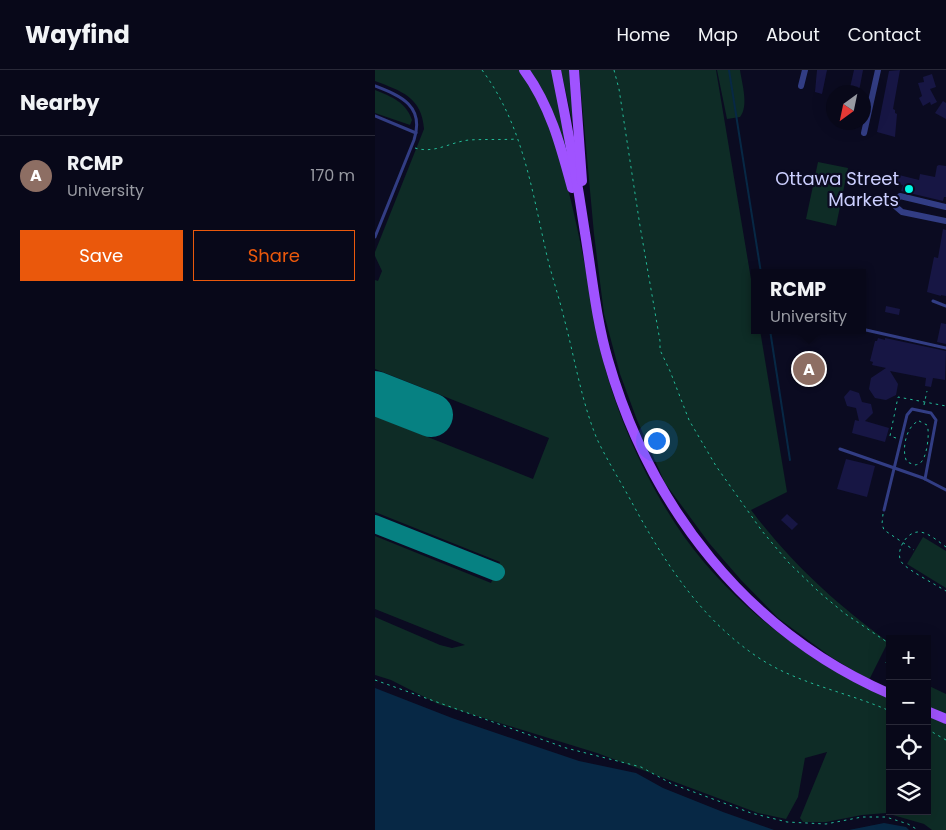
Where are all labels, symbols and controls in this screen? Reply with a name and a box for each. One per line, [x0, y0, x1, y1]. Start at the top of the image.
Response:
text: Wayfind [25, 18, 130, 51]
text: Home [616, 22, 670, 47]
text: Map [698, 22, 738, 47]
text: About [766, 22, 820, 47]
text: Contact [848, 22, 921, 47]
north arrow [826, 85, 871, 130]
text: Nearby [20, 88, 100, 117]
text: RCMP [67, 150, 123, 177]
text: A [30, 164, 42, 187]
text: 170 m [310, 164, 355, 187]
place label: Ottawa Street Markets [775, 166, 899, 212]
text: University [67, 179, 144, 202]
marker: Ottawa Street Markets [903, 183, 915, 195]
button: Save [20, 230, 183, 281]
button: Share [193, 230, 355, 281]
popup [751, 269, 866, 334]
text: RCMP [770, 276, 826, 303]
text: University [770, 305, 847, 328]
pin: A [793, 350, 825, 388]
your location [644, 428, 670, 454]
map controls [886, 635, 931, 815]
button: + [886, 635, 931, 680]
button: − [886, 680, 931, 725]
button: locate [886, 725, 931, 770]
button: layers [886, 770, 931, 815]

